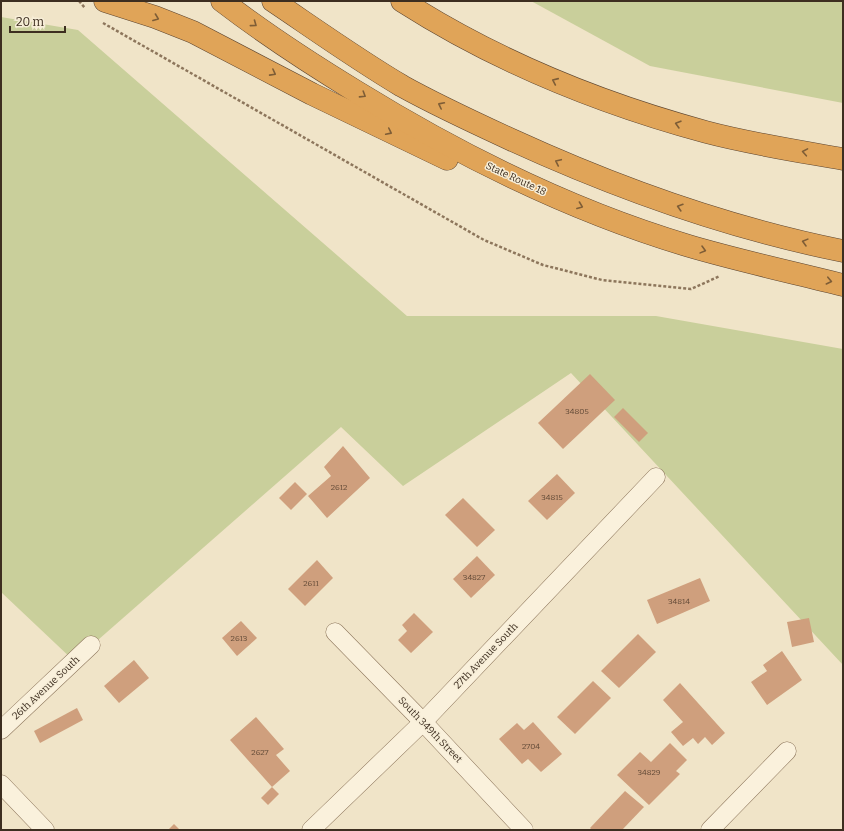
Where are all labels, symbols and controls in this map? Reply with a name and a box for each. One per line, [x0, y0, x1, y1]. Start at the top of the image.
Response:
scale bar [10, 8, 65, 34]
one-way arrow [152, 13, 159, 21]
text: 20 m [16, 15, 45, 29]
one-way arrow [250, 19, 257, 27]
one-way arrow [269, 69, 276, 76]
one-way arrow [552, 78, 560, 86]
one-way arrow [359, 91, 366, 98]
one-way arrow [438, 103, 445, 110]
one-way arrow [675, 120, 682, 129]
one-way arrow [385, 127, 392, 135]
one-way arrow [801, 148, 808, 157]
one-way arrow [555, 158, 562, 166]
street label: State Route 18 [484, 160, 548, 198]
one-way arrow [577, 202, 584, 210]
one-way arrow [676, 204, 683, 212]
one-way arrow [802, 239, 808, 247]
one-way arrow [700, 245, 706, 253]
one-way arrow [826, 277, 832, 285]
house number: 34805 [565, 407, 589, 416]
house number: 2612 [331, 483, 347, 492]
house number: 34815 [541, 493, 563, 502]
house number: 34827 [463, 573, 485, 582]
house number: 2611 [303, 579, 319, 588]
house number: 34814 [668, 597, 690, 606]
street label: 27th Avenue South [452, 620, 521, 691]
house number: 2613 [231, 634, 248, 643]
street label: 26th Avenue South [10, 653, 83, 722]
street label: South 349th Street [395, 695, 465, 766]
house number: 2704 [522, 742, 540, 751]
house number: 2627 [251, 748, 269, 757]
house number: 34829 [637, 768, 661, 777]

